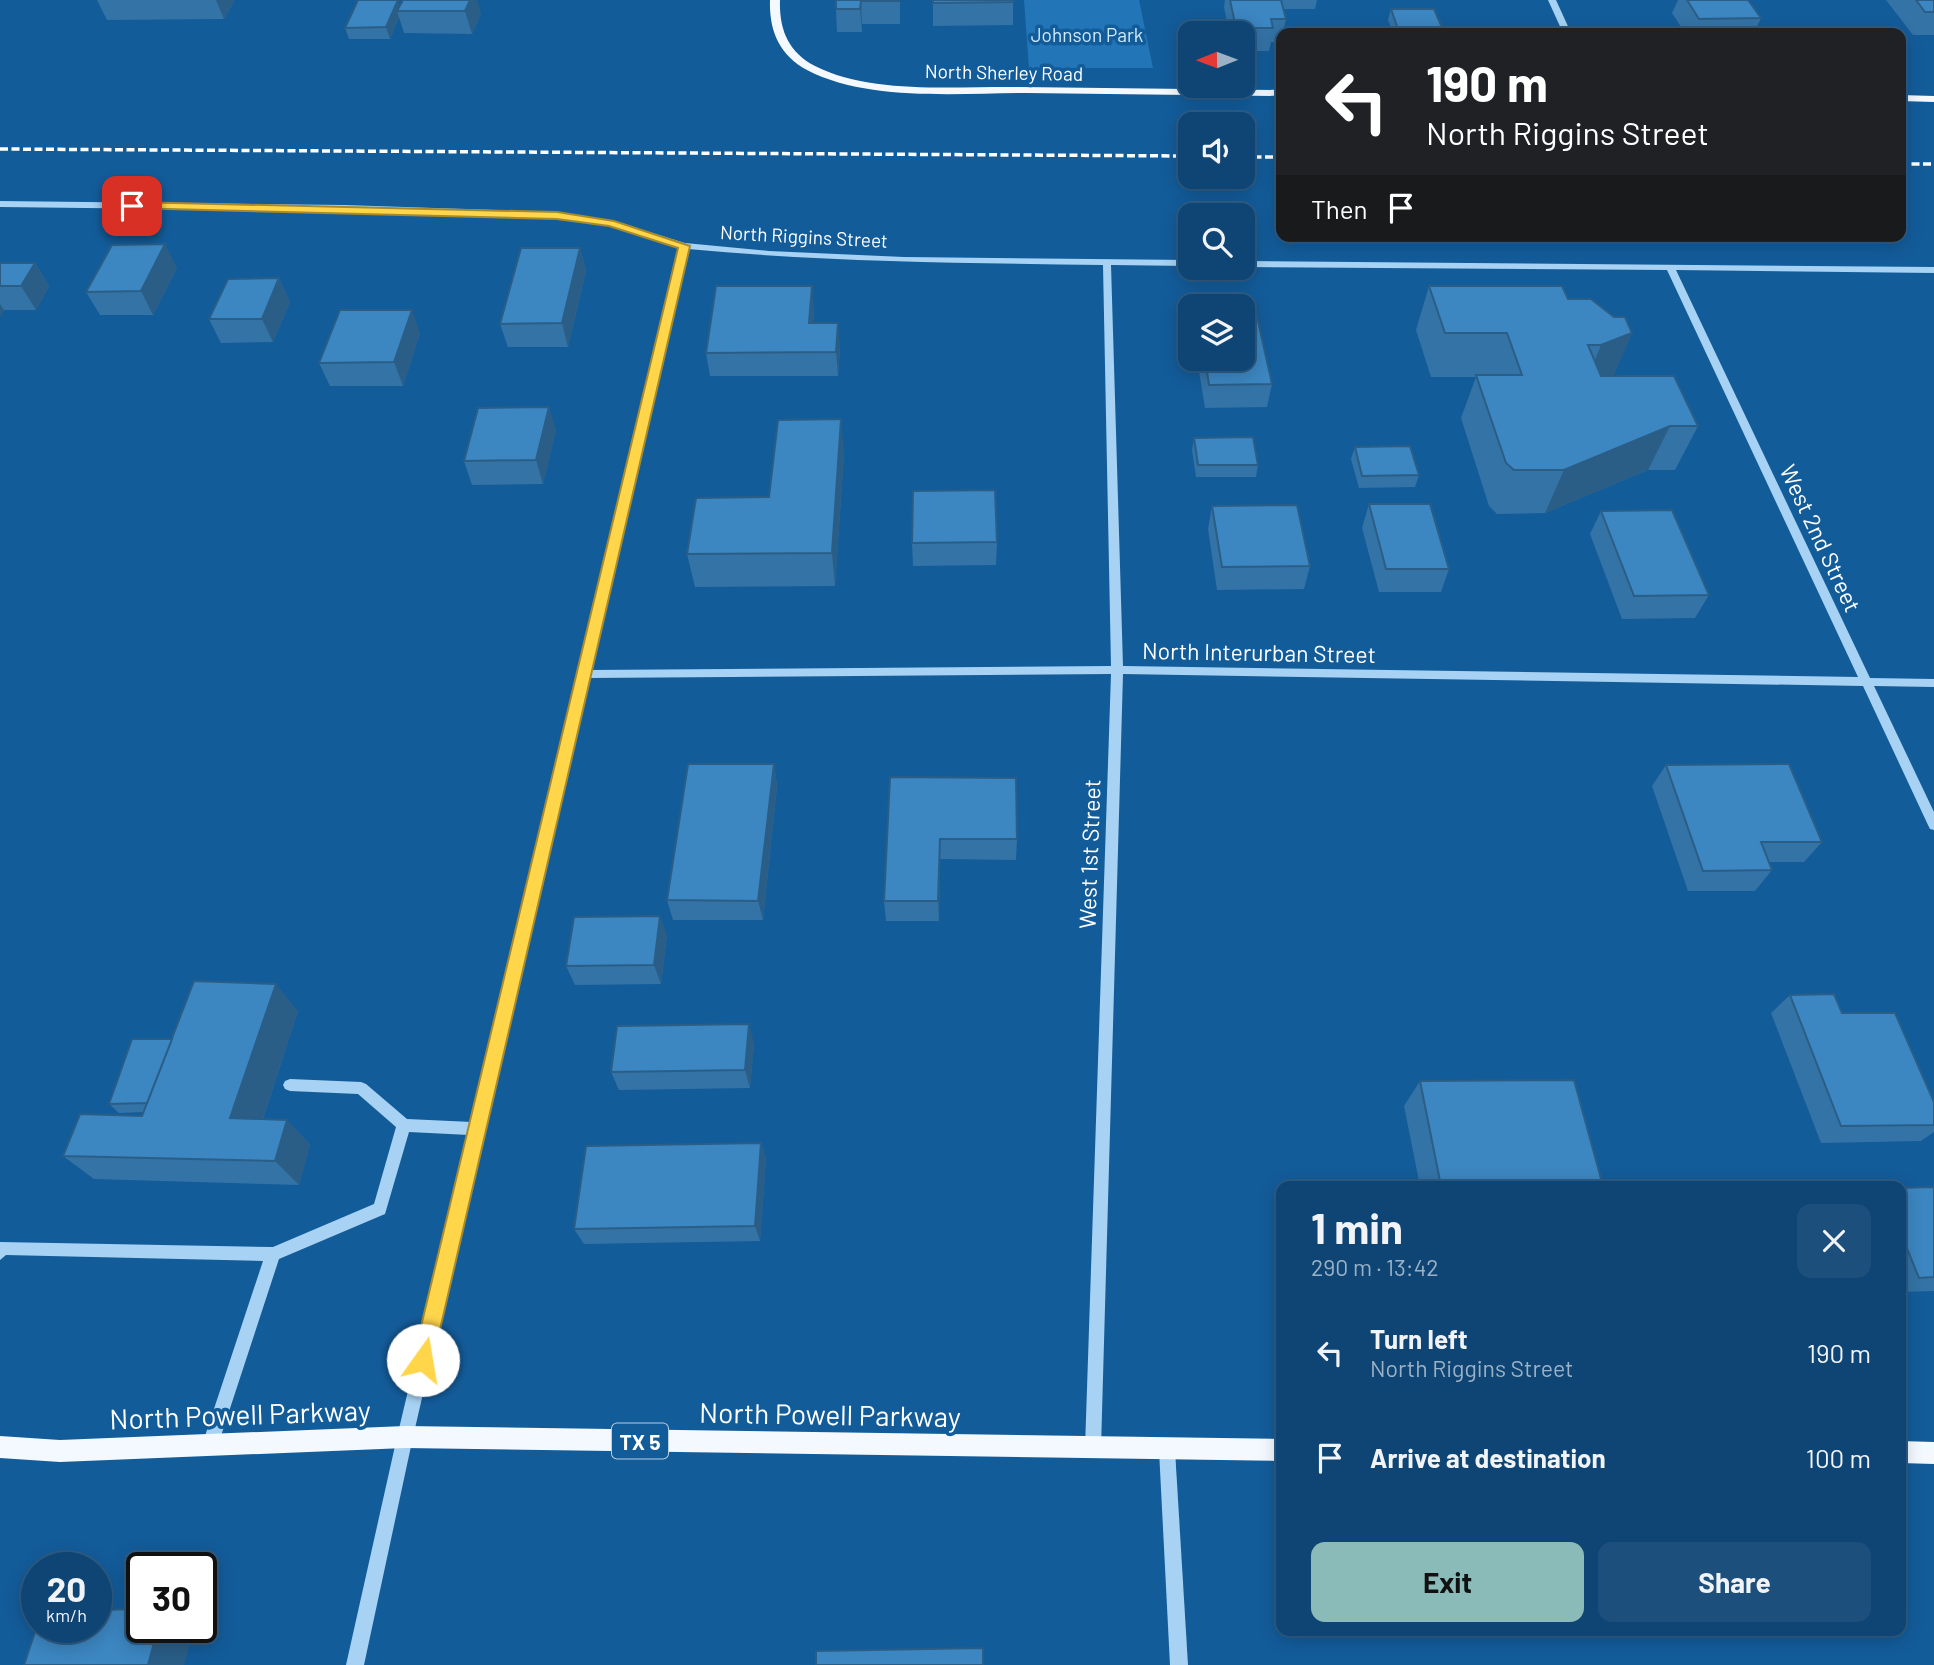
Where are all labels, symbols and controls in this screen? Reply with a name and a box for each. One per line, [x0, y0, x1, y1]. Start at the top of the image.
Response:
north arrow [1178, 21, 1255, 98]
map controls [1178, 21, 1255, 371]
park label: Johnson Park [1031, 23, 1143, 46]
text: 190 m [1426, 53, 1548, 112]
icon: left [1311, 56, 1402, 147]
street label: North Sherley Road [925, 59, 1083, 85]
button: sound [1178, 112, 1255, 189]
text: North Riggins Street [1426, 113, 1709, 151]
pin [102, 176, 162, 236]
icon: arrive [113, 187, 151, 225]
icon: arrive [1382, 189, 1420, 227]
text: Then [1311, 193, 1368, 224]
button: search [1178, 203, 1255, 280]
street label: North Riggins Street [719, 220, 889, 252]
button: layers [1178, 294, 1255, 371]
street label: West 2nd Street [1775, 460, 1867, 616]
street label: North Interurban Street [1142, 636, 1376, 668]
street label: West 1st Street [1072, 779, 1106, 929]
text: 1 min [1311, 1202, 1403, 1252]
button: close [1797, 1204, 1871, 1278]
text: 290 m · 13:42 [1311, 1253, 1439, 1281]
position arrow [386, 1323, 460, 1397]
text: Turn left [1370, 1323, 1468, 1354]
icon: left [1311, 1334, 1349, 1372]
text: 190 m [1807, 1337, 1871, 1368]
text: North Riggins Street [1370, 1354, 1573, 1382]
street label: North Powell Parkway [109, 1392, 371, 1436]
street label: North Powell Parkway [699, 1395, 961, 1433]
road number: TX 5 [612, 1424, 668, 1458]
icon: arrive [1311, 1439, 1349, 1477]
text: Arrive at destination [1370, 1442, 1606, 1473]
text: 100 m [1806, 1442, 1871, 1473]
button: Exit [1311, 1542, 1584, 1622]
button: Share [1598, 1542, 1871, 1622]
speed limit sign: 30 [126, 1552, 217, 1643]
text: 20 [47, 1567, 86, 1609]
text: km/h [46, 1604, 87, 1626]

